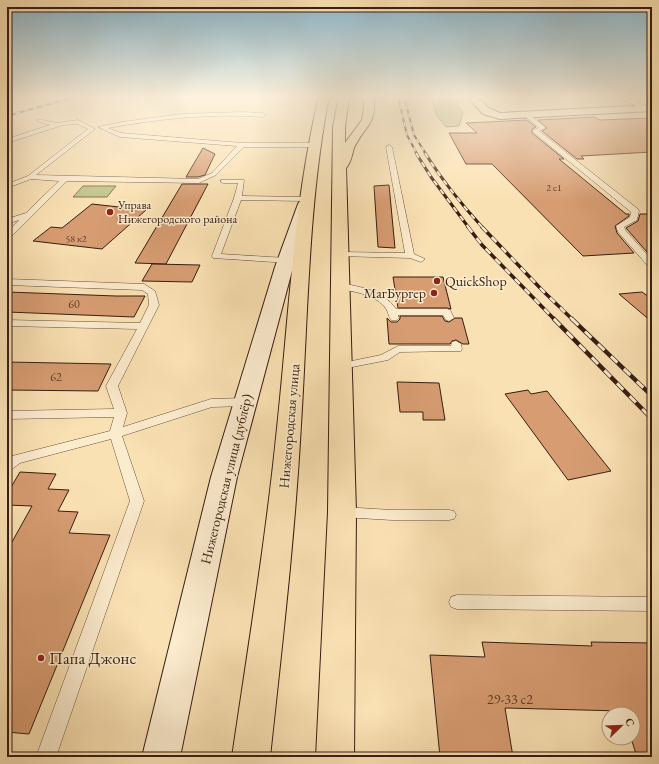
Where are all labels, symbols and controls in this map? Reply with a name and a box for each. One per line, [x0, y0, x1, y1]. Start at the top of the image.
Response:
house number: 2 с1 [546, 181, 562, 194]
place label: Управа Нижегородского района [117, 197, 237, 227]
marker: Управа Нижегородского района [105, 207, 115, 217]
house number: 58 к2 [65, 232, 87, 245]
place label: QuickShop [445, 272, 507, 290]
marker: QuickShop [432, 276, 442, 286]
place label: МагБургер [364, 284, 426, 302]
marker: МагБургер [429, 288, 439, 298]
house number: 60 [68, 296, 80, 312]
street label: Нижегородская улица [275, 362, 303, 489]
house number: 62 [50, 369, 62, 385]
street label: Нижегородская улица (дублёр) [196, 392, 256, 566]
place label: Папа Джонс [49, 647, 136, 669]
marker: Папа Джонс [36, 653, 46, 663]
house number: 29-33 с2 [487, 690, 533, 708]
north arrow [601, 706, 641, 746]
text: С [622, 716, 638, 729]

